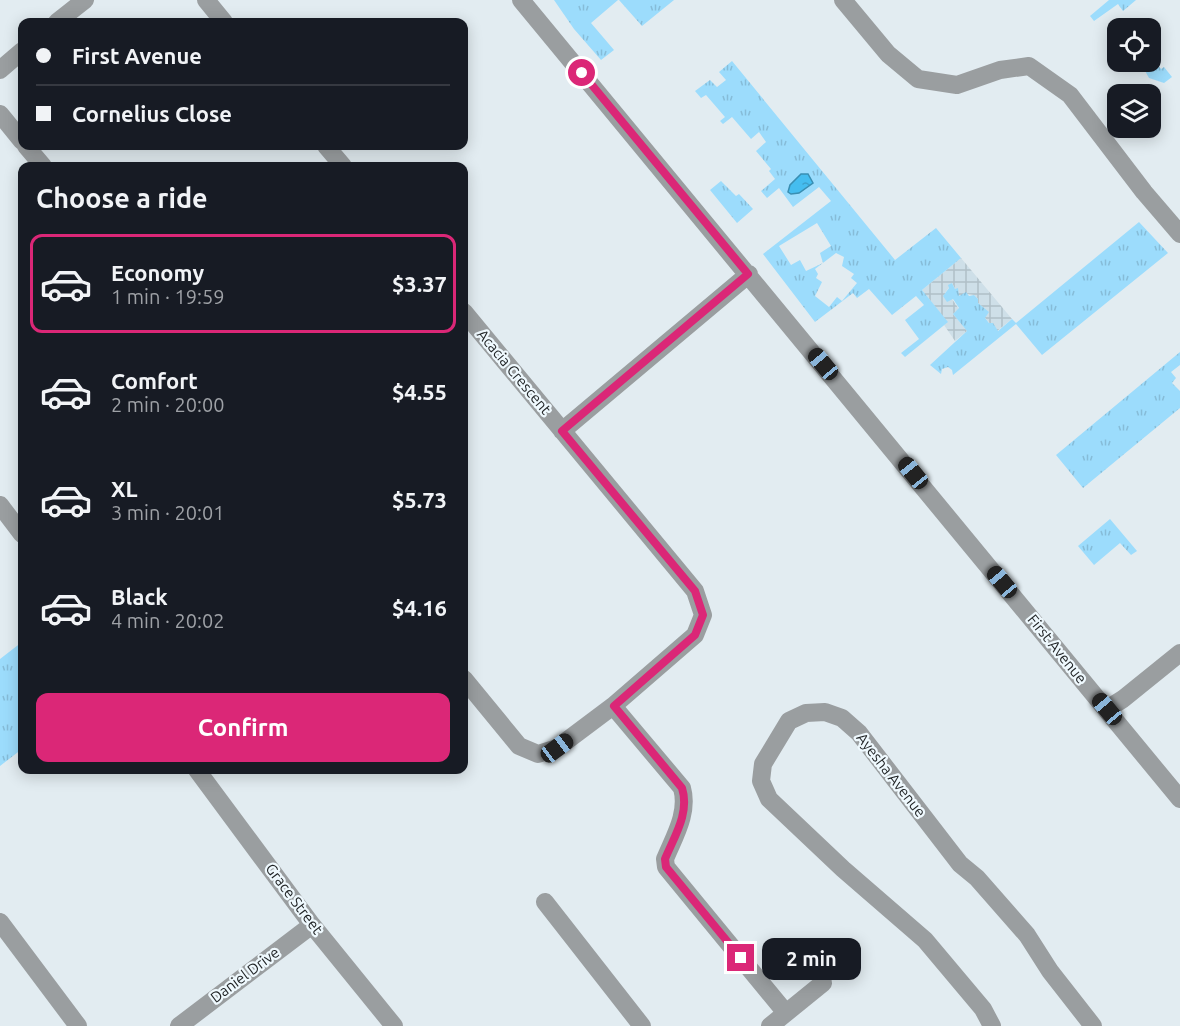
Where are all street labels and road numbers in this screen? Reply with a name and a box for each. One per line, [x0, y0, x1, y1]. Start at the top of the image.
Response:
street label: Acacia Crescent [474, 326, 555, 418]
street label: First Avenue [1024, 611, 1090, 687]
street label: Ayesha Avenue [853, 729, 929, 820]
street label: Grace Street [262, 860, 326, 937]
street label: Daniel Drive [207, 943, 282, 1006]

